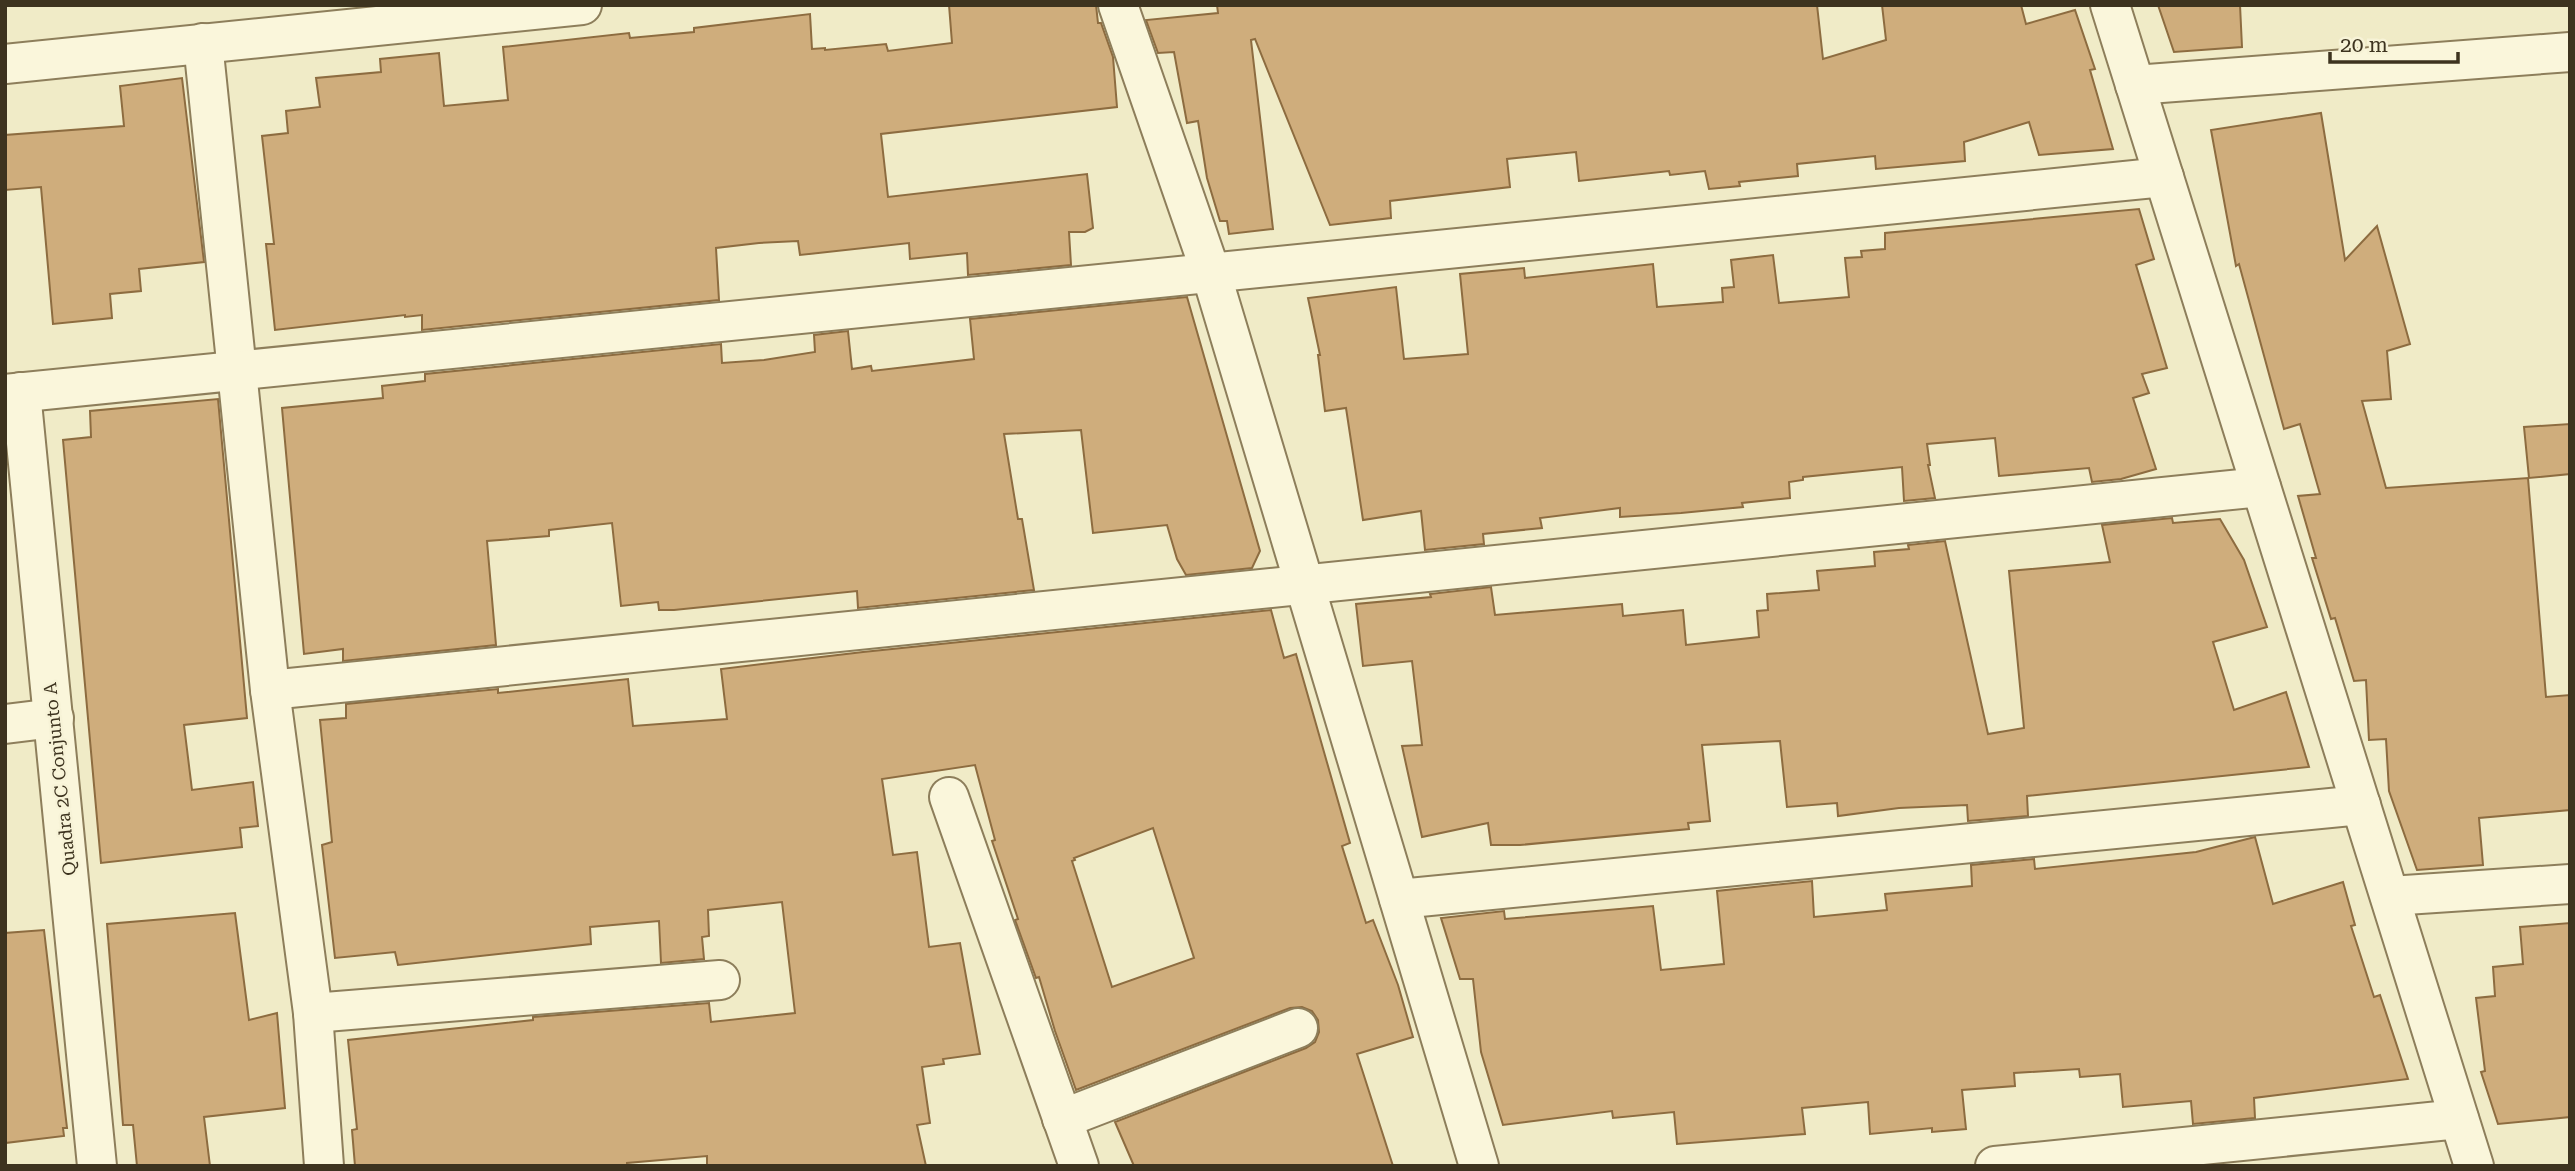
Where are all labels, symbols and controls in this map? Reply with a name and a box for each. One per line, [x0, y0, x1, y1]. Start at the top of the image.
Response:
scale bar [2330, 21, 2458, 65]
text: 20 m [2340, 33, 2388, 57]
street label: Quadra 2C Conjunto A [39, 681, 80, 877]

